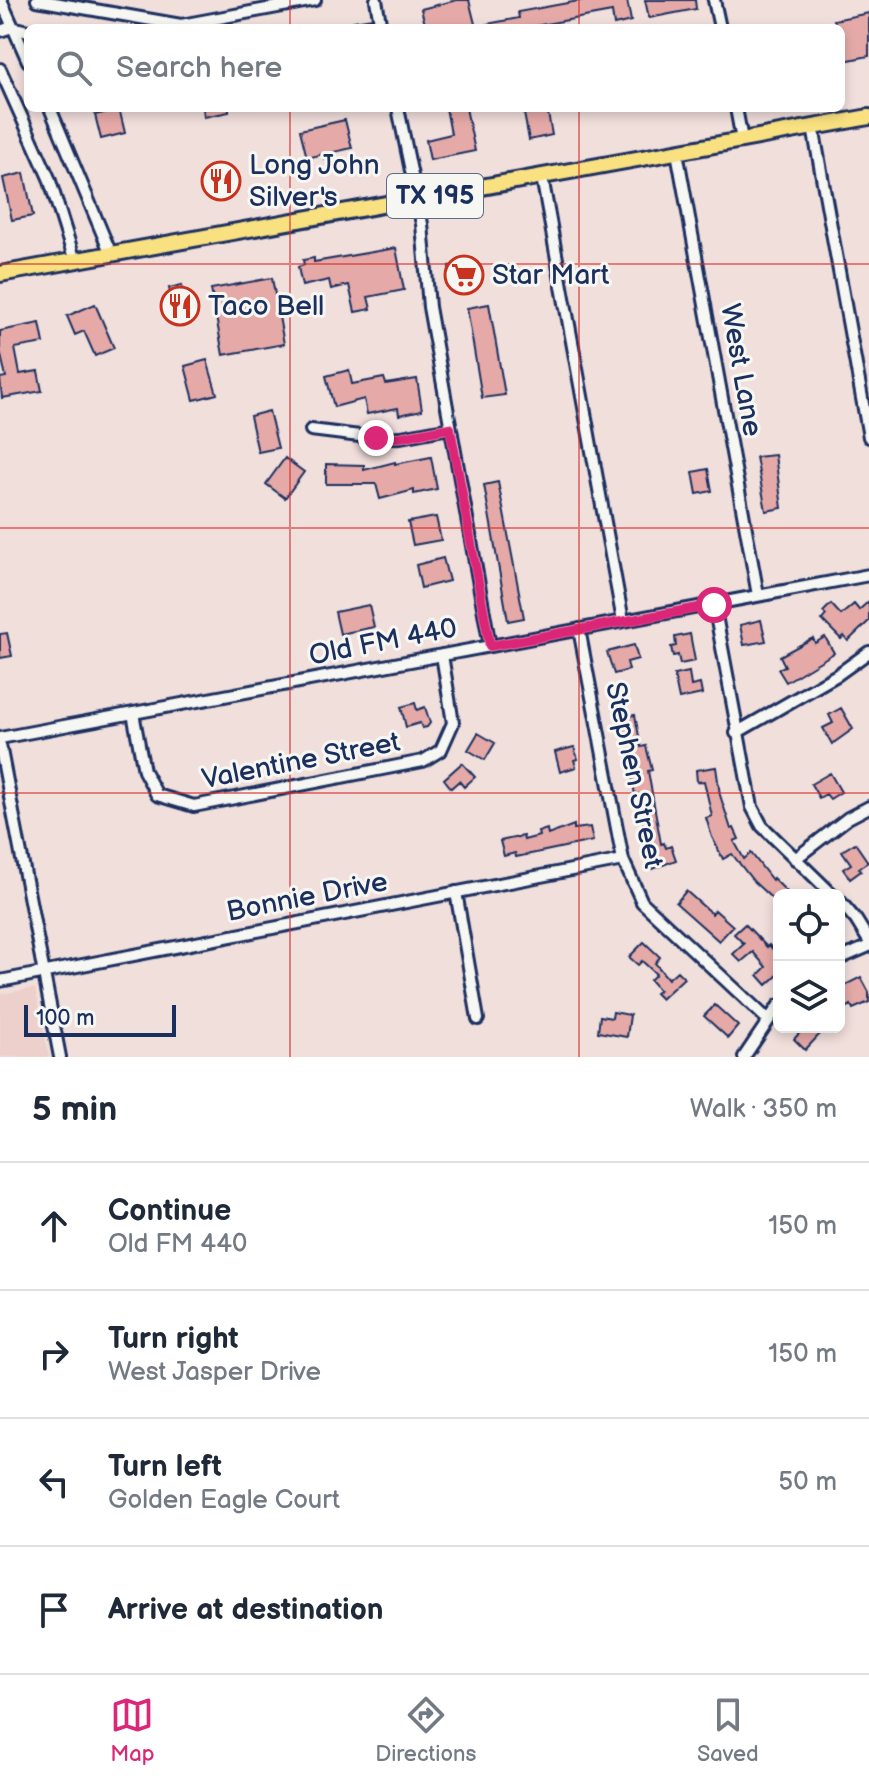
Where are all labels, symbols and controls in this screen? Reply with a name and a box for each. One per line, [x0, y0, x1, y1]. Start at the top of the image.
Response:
search box [24, 24, 845, 112]
icon: search [52, 46, 96, 90]
text: Search here [116, 50, 282, 86]
place label: Long John Silver's [249, 149, 379, 214]
restaurant icon: Long John Silver's [200, 160, 242, 202]
road number: TX 195 [387, 174, 483, 218]
supermarket icon: Star Mart [443, 254, 485, 296]
place label: Star Mart [492, 259, 610, 292]
restaurant icon: Taco Bell [159, 285, 201, 327]
place label: Taco Bell [208, 290, 324, 323]
street label: West Lane [713, 301, 769, 439]
route end [358, 420, 394, 456]
route start [696, 587, 732, 623]
street label: Old FM 440 [306, 611, 460, 673]
street label: Stephen Street [598, 679, 670, 871]
street label: Valentine Street [199, 726, 403, 796]
street label: Bonnie Drive [224, 865, 390, 929]
map controls [773, 889, 845, 1033]
button: locate [773, 889, 845, 961]
button: layers [773, 961, 845, 1033]
scale bar [24, 1001, 176, 1037]
text: 100 m [36, 1005, 95, 1032]
text: 5 min [32, 1089, 117, 1130]
text: Walk · 350 m [690, 1094, 837, 1125]
text: Continue [108, 1193, 231, 1229]
icon: ahead [32, 1204, 76, 1248]
text: 150 m [768, 1211, 837, 1242]
text: Old FM 440 [108, 1229, 247, 1260]
text: Turn right [108, 1321, 239, 1357]
icon: right [32, 1332, 76, 1376]
text: 150 m [768, 1339, 837, 1370]
text: West Jasper Drive [108, 1357, 321, 1388]
text: Turn left [108, 1449, 222, 1485]
icon: left [32, 1460, 76, 1504]
text: 50 m [778, 1467, 837, 1498]
text: Golden Eagle Court [108, 1485, 340, 1516]
icon: arrive [32, 1588, 76, 1632]
text: Arrive at destination [108, 1592, 384, 1628]
tab: Map [110, 1693, 155, 1768]
tab: Directions [375, 1693, 476, 1768]
tab: Saved [697, 1693, 759, 1768]

